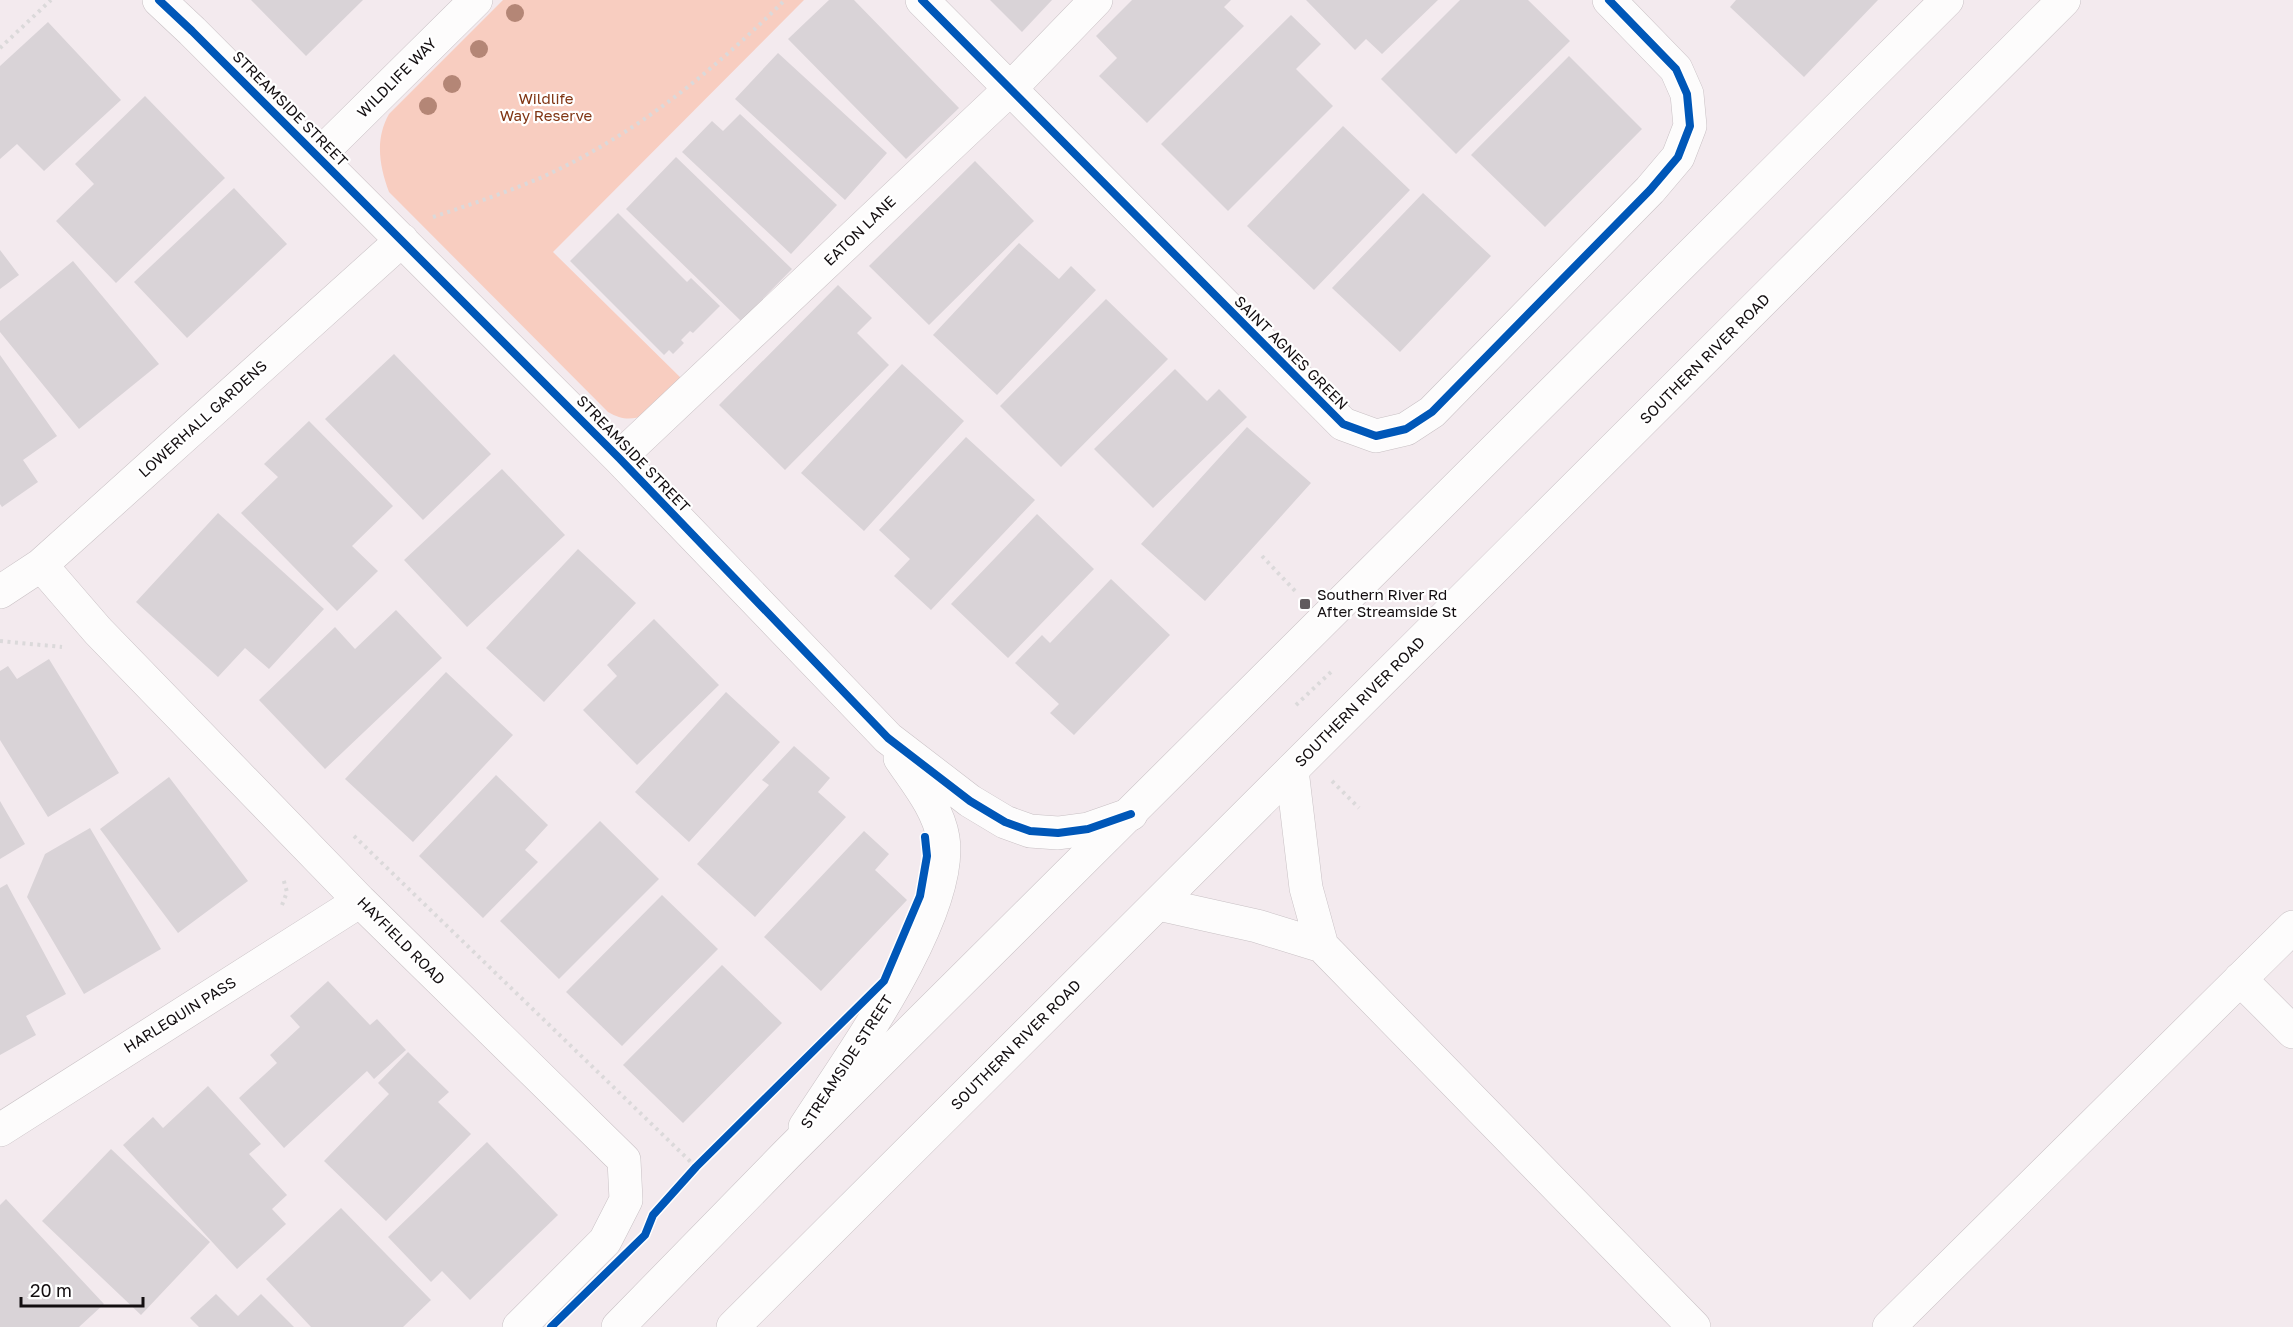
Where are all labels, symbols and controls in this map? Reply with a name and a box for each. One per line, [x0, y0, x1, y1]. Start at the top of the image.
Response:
street label: WILDLIFE WAY [353, 34, 440, 121]
street label: STREAMSIDE STREET [229, 47, 352, 170]
park label: Wildlife Way Reserve [500, 89, 593, 124]
street label: EATON LANE [820, 192, 899, 269]
street label: SOUTHERN RIVER ROAD [1636, 290, 1773, 427]
street label: SAINT AGNES GREEN [1231, 292, 1352, 413]
street label: LOWERHALL GARDENS [135, 356, 270, 481]
street label: STREAMSIDE STREET [573, 391, 694, 515]
place label: Southern River Rd After Streamside St [1317, 585, 1457, 620]
marker: Southern River Rd After Streamside St [1298, 597, 1312, 611]
street label: SOUTHERN RIVER ROAD [1291, 633, 1428, 770]
street label: HAYFIELD ROAD [354, 893, 449, 988]
street label: HARLEQUIN PASS [120, 972, 239, 1056]
street label: SOUTHERN RIVER ROAD [947, 976, 1084, 1113]
street label: STREAMSIDE STREET [796, 991, 896, 1132]
scale bar [21, 1270, 142, 1308]
text: 20 m [30, 1279, 72, 1301]

